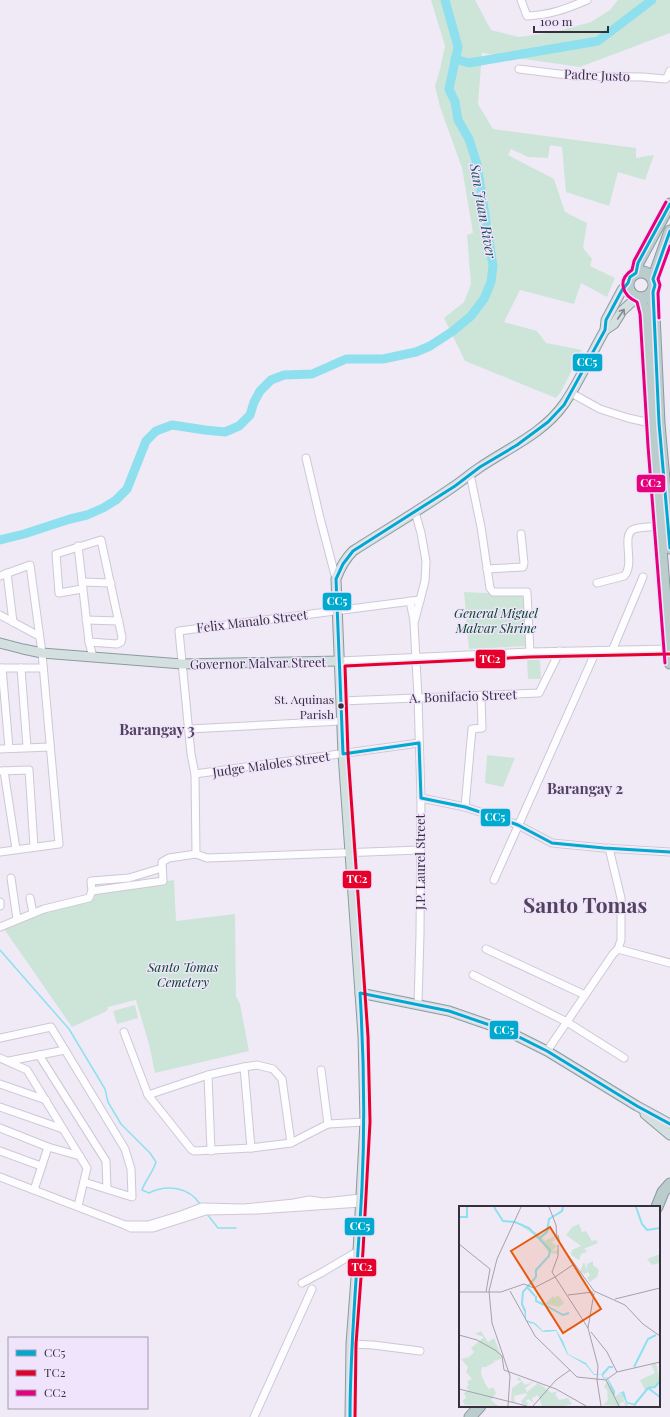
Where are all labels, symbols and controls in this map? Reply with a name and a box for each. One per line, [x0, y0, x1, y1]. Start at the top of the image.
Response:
scale bar [534, 8, 608, 34]
text: 100 m [540, 13, 573, 29]
street label: Padre Justo [564, 65, 630, 84]
water label: San Juan River [466, 161, 501, 261]
one-way arrow [617, 309, 625, 320]
line badge: CC5 [572, 353, 603, 372]
text: CC5 [577, 354, 597, 369]
line badge: CC2 [636, 474, 666, 493]
text: CC2 [640, 475, 662, 490]
line badge: CC5 [322, 592, 352, 611]
text: CC5 [327, 593, 347, 608]
park label: General Miguel Malvar Shrine [454, 604, 539, 636]
street label: Felix Manalo Street [195, 605, 309, 636]
line badge: TC2 [475, 649, 506, 669]
text: TC2 [480, 651, 501, 666]
street label: Governor Malvar Street [190, 653, 327, 672]
street label: A. Bonifacio Street [408, 685, 517, 706]
place label: St. Aquinas Parish [274, 691, 334, 722]
marker: St. Aquinas Parish [336, 701, 346, 711]
district label: Barangay 3 [119, 719, 195, 739]
street label: Judge Maloles Street [210, 747, 331, 780]
district label: Barangay 2 [547, 778, 623, 798]
line badge: CC5 [480, 808, 511, 827]
text: CC5 [485, 809, 505, 824]
street label: J.P. Laurel Street [411, 814, 428, 911]
line badge: TC2 [342, 870, 372, 889]
text: TC2 [347, 871, 368, 886]
district label: Santo Tomas [523, 890, 647, 918]
park label: Santo Tomas Cemetery [146, 958, 219, 990]
line badge: CC5 [489, 1020, 519, 1040]
text: CC5 [494, 1022, 514, 1037]
inset map [459, 1206, 660, 1407]
line badge: CC5 [344, 1217, 375, 1236]
text: CC5 [350, 1218, 370, 1233]
line badge: TC2 [347, 1258, 377, 1277]
text: TC2 [352, 1259, 373, 1274]
legend [8, 1337, 148, 1409]
text: CC5 [44, 1344, 66, 1360]
text: TC2 [44, 1364, 66, 1380]
text: CC2 [44, 1384, 67, 1400]

